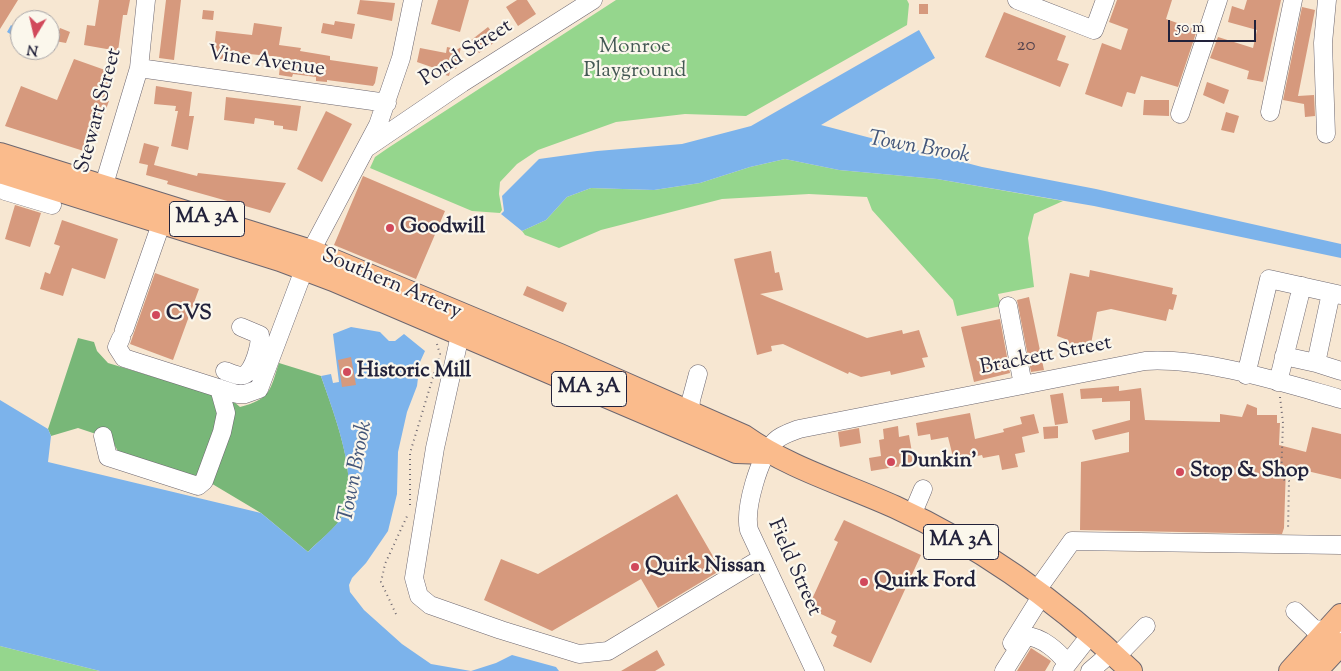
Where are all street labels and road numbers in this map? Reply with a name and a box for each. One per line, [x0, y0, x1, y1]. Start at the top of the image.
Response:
street label: Pond Street [416, 15, 518, 93]
street label: Vine Avenue [206, 42, 326, 84]
street label: Stewart Street [71, 46, 129, 176]
road number: MA 3A [170, 202, 244, 236]
street label: Southern Artery [317, 244, 465, 326]
street label: Brackett Street [978, 332, 1114, 382]
road number: MA 3A [552, 372, 626, 406]
street label: Field Street [761, 516, 825, 620]
road number: MA 3A [924, 524, 998, 560]

